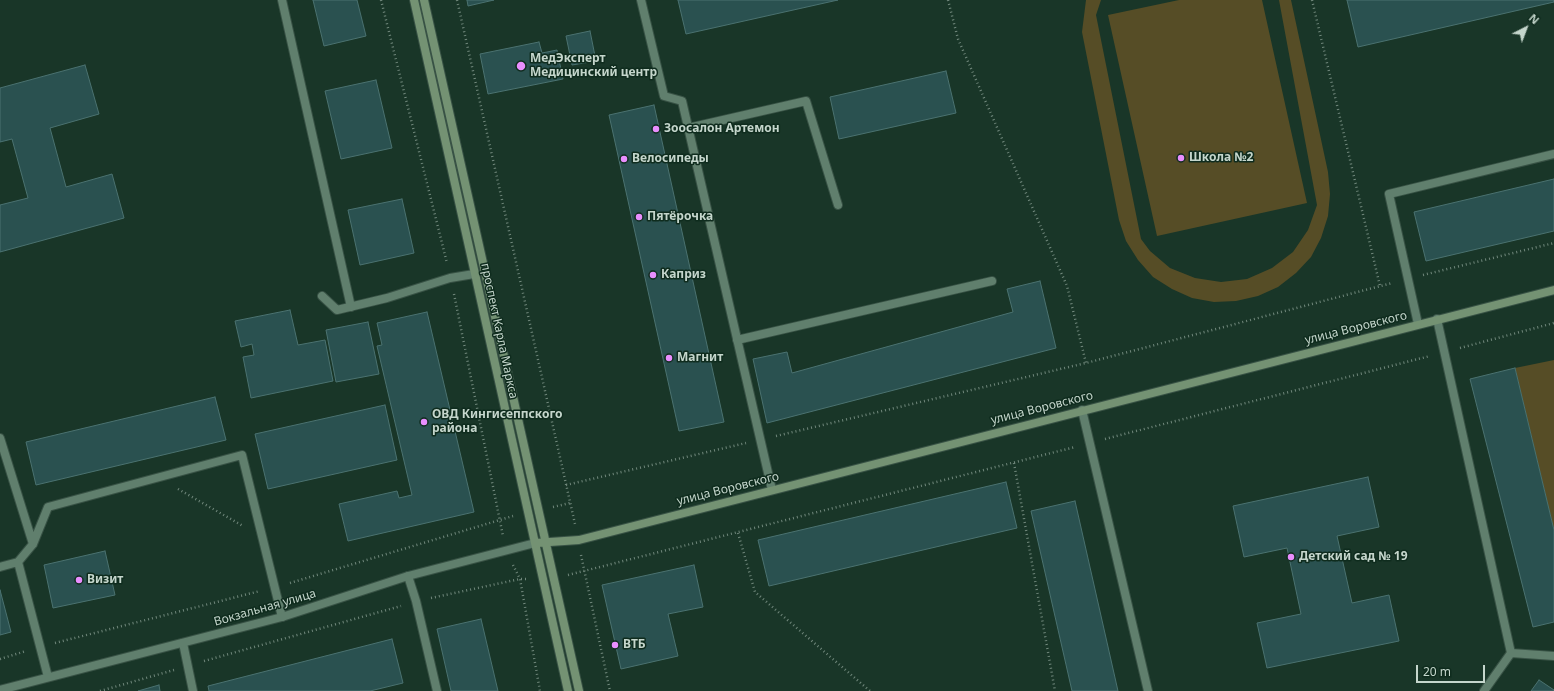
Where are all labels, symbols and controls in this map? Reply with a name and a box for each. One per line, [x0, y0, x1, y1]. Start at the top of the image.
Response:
north arrow [1506, 8, 1546, 48]
text: N [1526, 10, 1543, 27]
place label: МедЭксперт Медицинский центр [530, 52, 657, 80]
marker: МедЭксперт Медицинский центр [515, 60, 527, 72]
place label: Зоосалон Артемон [664, 122, 779, 136]
marker: Зоосалон Артемон [651, 124, 661, 134]
place label: Школа №2 [1189, 151, 1253, 165]
place label: Велосипеды [632, 152, 709, 166]
marker: Школа №2 [1176, 153, 1186, 163]
marker: Велосипеды [619, 154, 629, 164]
place label: Пятёрочка [647, 210, 713, 224]
marker: Пятёрочка [634, 212, 644, 222]
street label: проспект Карла Маркса [478, 262, 520, 400]
place label: Каприз [661, 268, 706, 282]
marker: Каприз [648, 270, 658, 280]
street label: улица Воровского [1303, 308, 1409, 348]
place label: Магнит [677, 351, 723, 365]
marker: Магнит [664, 353, 674, 363]
street label: улица Воровского [989, 388, 1095, 428]
place label: ОВД Кингисеппского района [432, 408, 562, 436]
marker: ОВД Кингисеппского района [419, 417, 429, 427]
street label: улица Воровского [675, 469, 781, 509]
place label: Детский сад № 19 [1299, 550, 1408, 564]
marker: Детский сад № 19 [1286, 552, 1296, 562]
place label: Визит [87, 573, 123, 587]
marker: Визит [74, 575, 84, 585]
street label: Вокзальная улица [212, 587, 318, 629]
place label: ВТБ [623, 638, 646, 652]
marker: ВТБ [610, 640, 620, 650]
scale bar [1418, 657, 1487, 683]
text: 20 m [1423, 663, 1451, 680]

